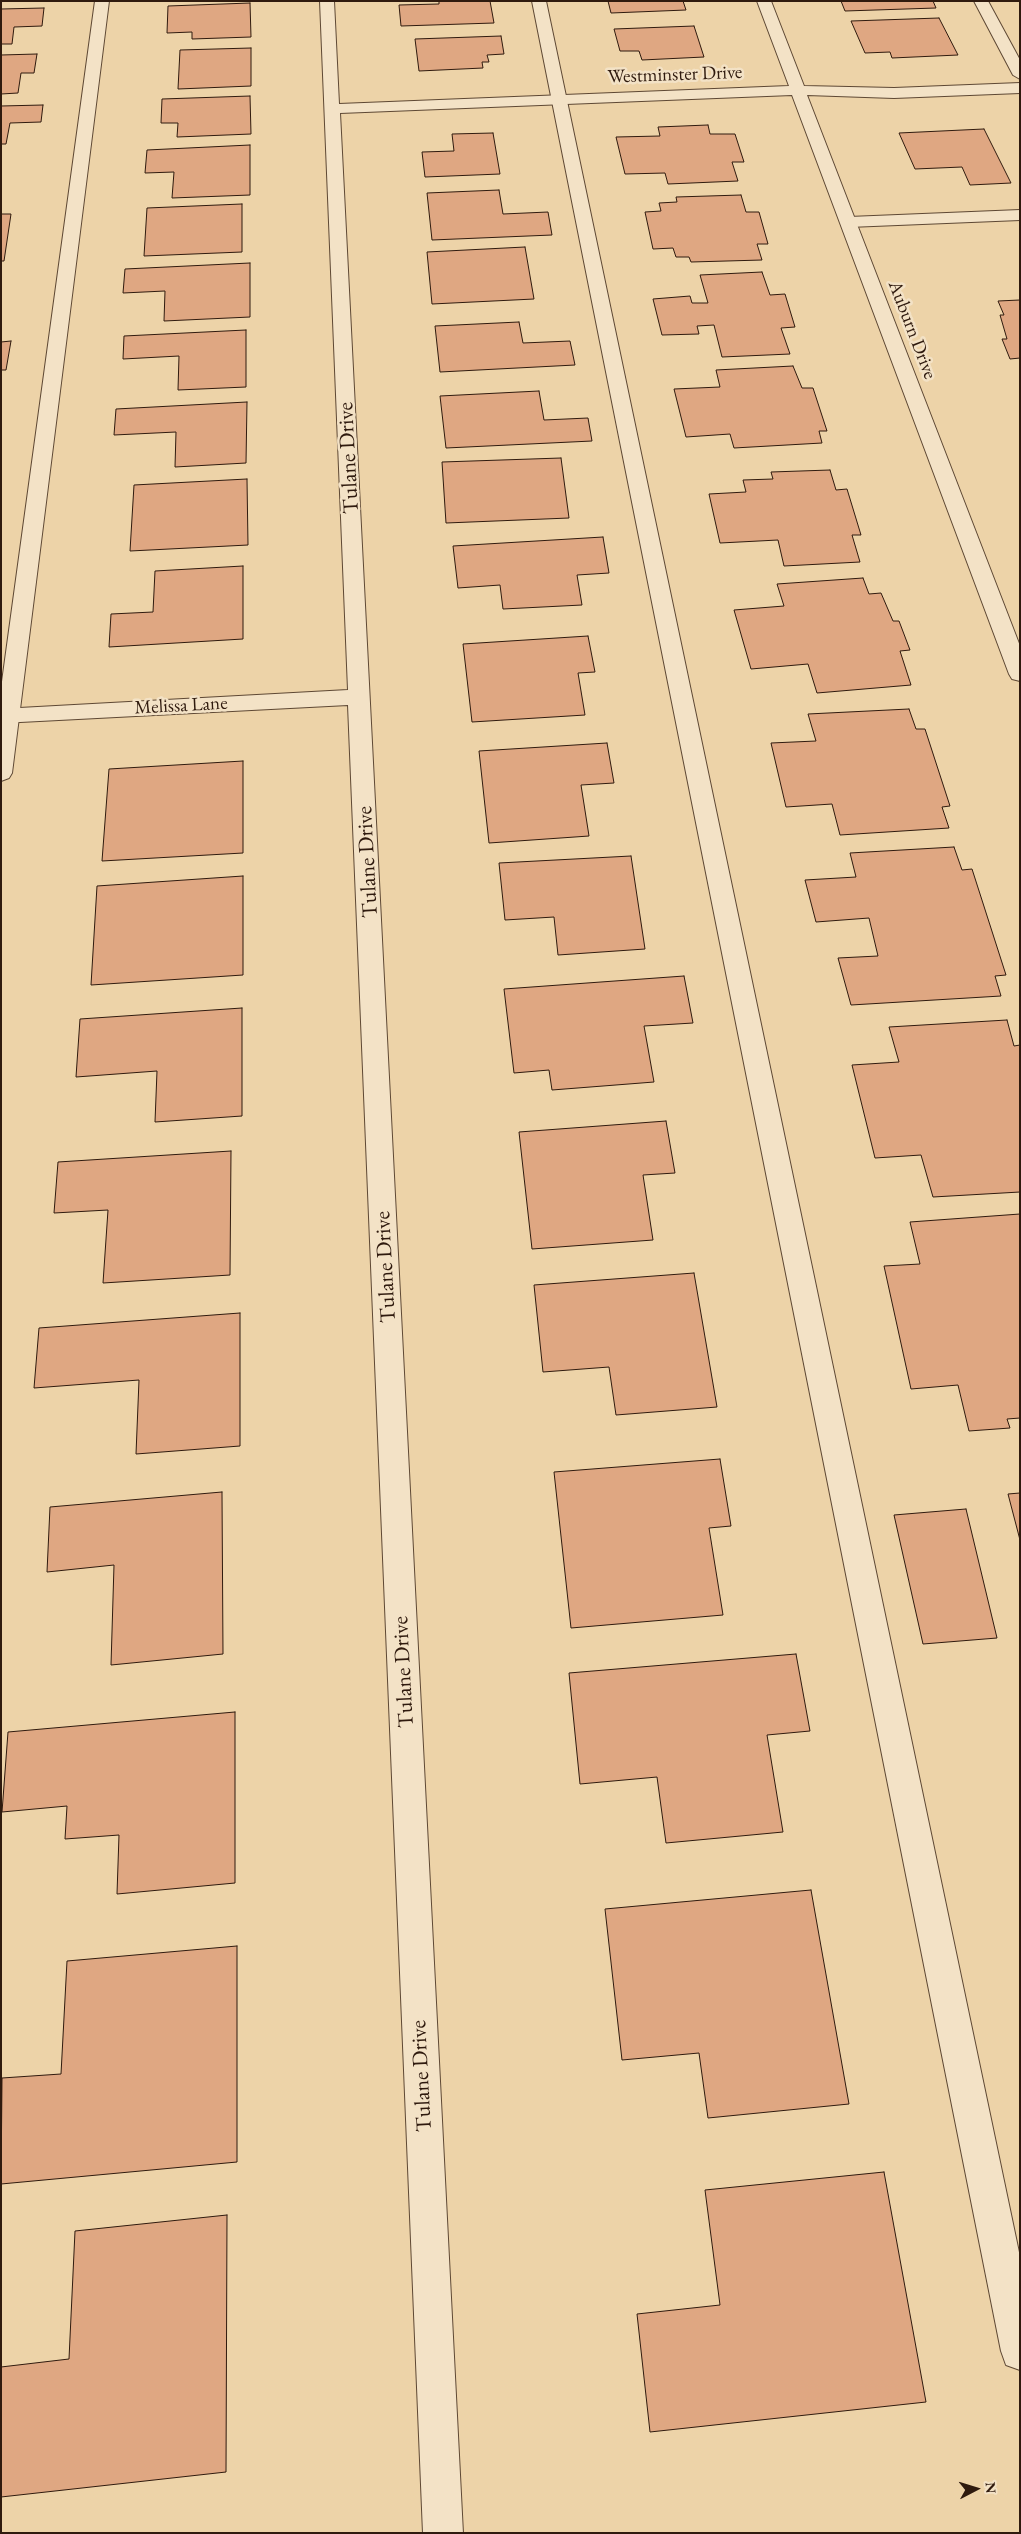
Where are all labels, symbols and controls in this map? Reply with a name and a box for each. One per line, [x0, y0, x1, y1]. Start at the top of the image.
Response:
street label: Westminster Drive [607, 61, 743, 89]
street label: Auburn Drive [883, 277, 941, 383]
street label: Tulane Drive [333, 401, 365, 515]
street label: Melissa Lane [134, 692, 228, 720]
street label: Tulane Drive [352, 805, 384, 919]
street label: Tulane Drive [370, 1210, 402, 1324]
street label: Tulane Drive [388, 1615, 420, 1729]
street label: Tulane Drive [406, 2019, 438, 2133]
north arrow [951, 2464, 1001, 2514]
text: N [981, 2481, 1000, 2494]

